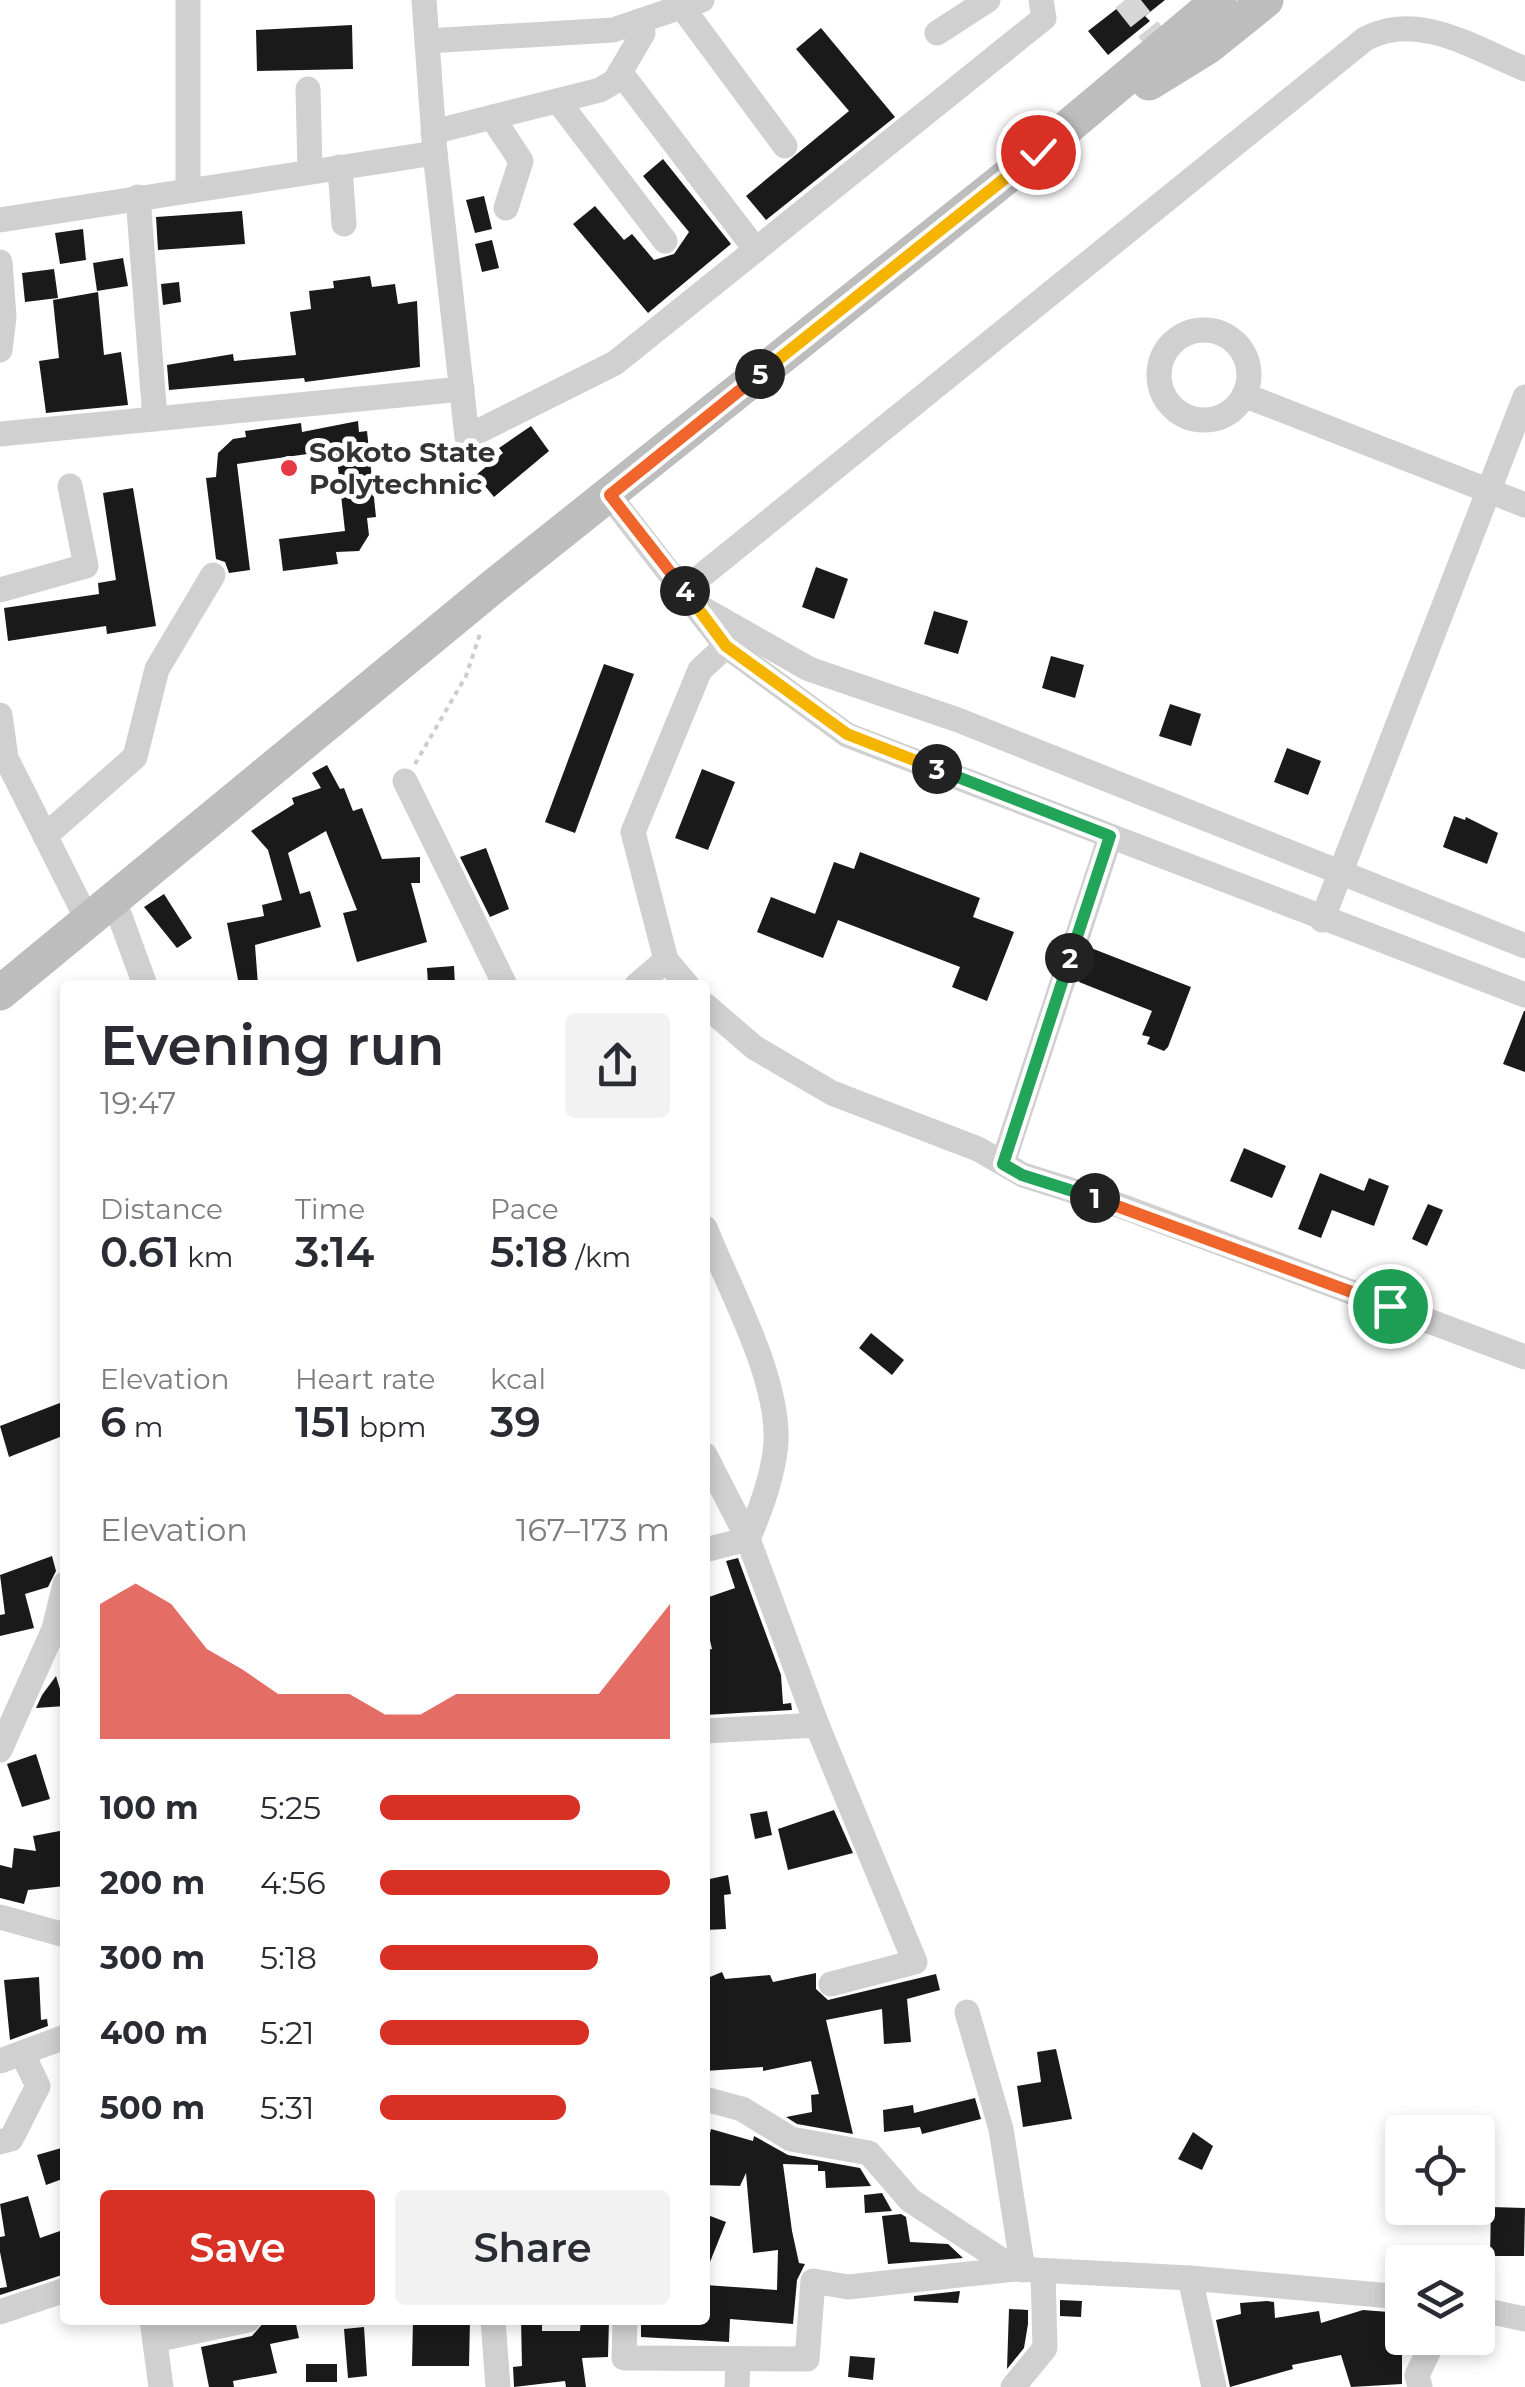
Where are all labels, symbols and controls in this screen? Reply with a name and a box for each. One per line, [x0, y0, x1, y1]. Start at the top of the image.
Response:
pin [996, 110, 1081, 195]
icon: check [1011, 125, 1066, 180]
pin: 5 [735, 349, 785, 399]
text: 5 [752, 357, 768, 391]
place label: Sokoto State Polytechnic [309, 435, 495, 501]
marker: Sokoto State Polytechnic [278, 457, 300, 479]
pin: 4 [660, 566, 710, 616]
text: 4 [675, 574, 695, 608]
pin: 3 [912, 744, 962, 794]
text: 3 [929, 752, 945, 786]
pin: 2 [1045, 933, 1095, 983]
text: 2 [1062, 941, 1078, 975]
text: Evening run [100, 1012, 445, 1079]
button: share [565, 1013, 670, 1118]
text: 19:47 [100, 1083, 176, 1122]
pin: 1 [1070, 1173, 1120, 1223]
text: 1 [1090, 1181, 1100, 1215]
text: Distance [100, 1192, 223, 1226]
text: Time [295, 1192, 365, 1226]
text: Pace [490, 1192, 559, 1226]
text: 0.61 [100, 1226, 180, 1278]
text: 3:14 [295, 1226, 374, 1278]
text: 5:18 [490, 1226, 568, 1278]
text: km [180, 1240, 233, 1274]
text: /km [568, 1240, 631, 1274]
pin [1348, 1264, 1433, 1349]
icon: arrive [1363, 1279, 1418, 1334]
text: Elevation [100, 1362, 229, 1396]
text: Heart rate [295, 1362, 436, 1396]
text: kcal [490, 1362, 546, 1396]
text: 6 [100, 1396, 126, 1448]
text: 151 [295, 1396, 352, 1448]
text: 39 [490, 1396, 541, 1448]
text: m [126, 1410, 163, 1444]
text: bpm [352, 1410, 427, 1444]
text: Elevation [100, 1510, 248, 1549]
text: 167–173 m [516, 1510, 670, 1549]
text: 100 m [100, 1788, 199, 1827]
text: 5:25 [260, 1788, 321, 1827]
text: 200 m [100, 1863, 205, 1902]
text: 4:56 [260, 1863, 326, 1902]
text: 300 m [100, 1938, 205, 1977]
text: 5:18 [260, 1938, 317, 1977]
text: 400 m [100, 2013, 208, 2052]
text: 5:21 [260, 2013, 315, 2052]
text: 500 m [100, 2088, 205, 2127]
text: 5:31 [260, 2088, 315, 2127]
map controls [1385, 2115, 1495, 2355]
button: locate [1385, 2115, 1495, 2225]
button: Save [100, 2190, 375, 2305]
button: Share [395, 2190, 670, 2305]
button: layers [1385, 2245, 1495, 2355]

